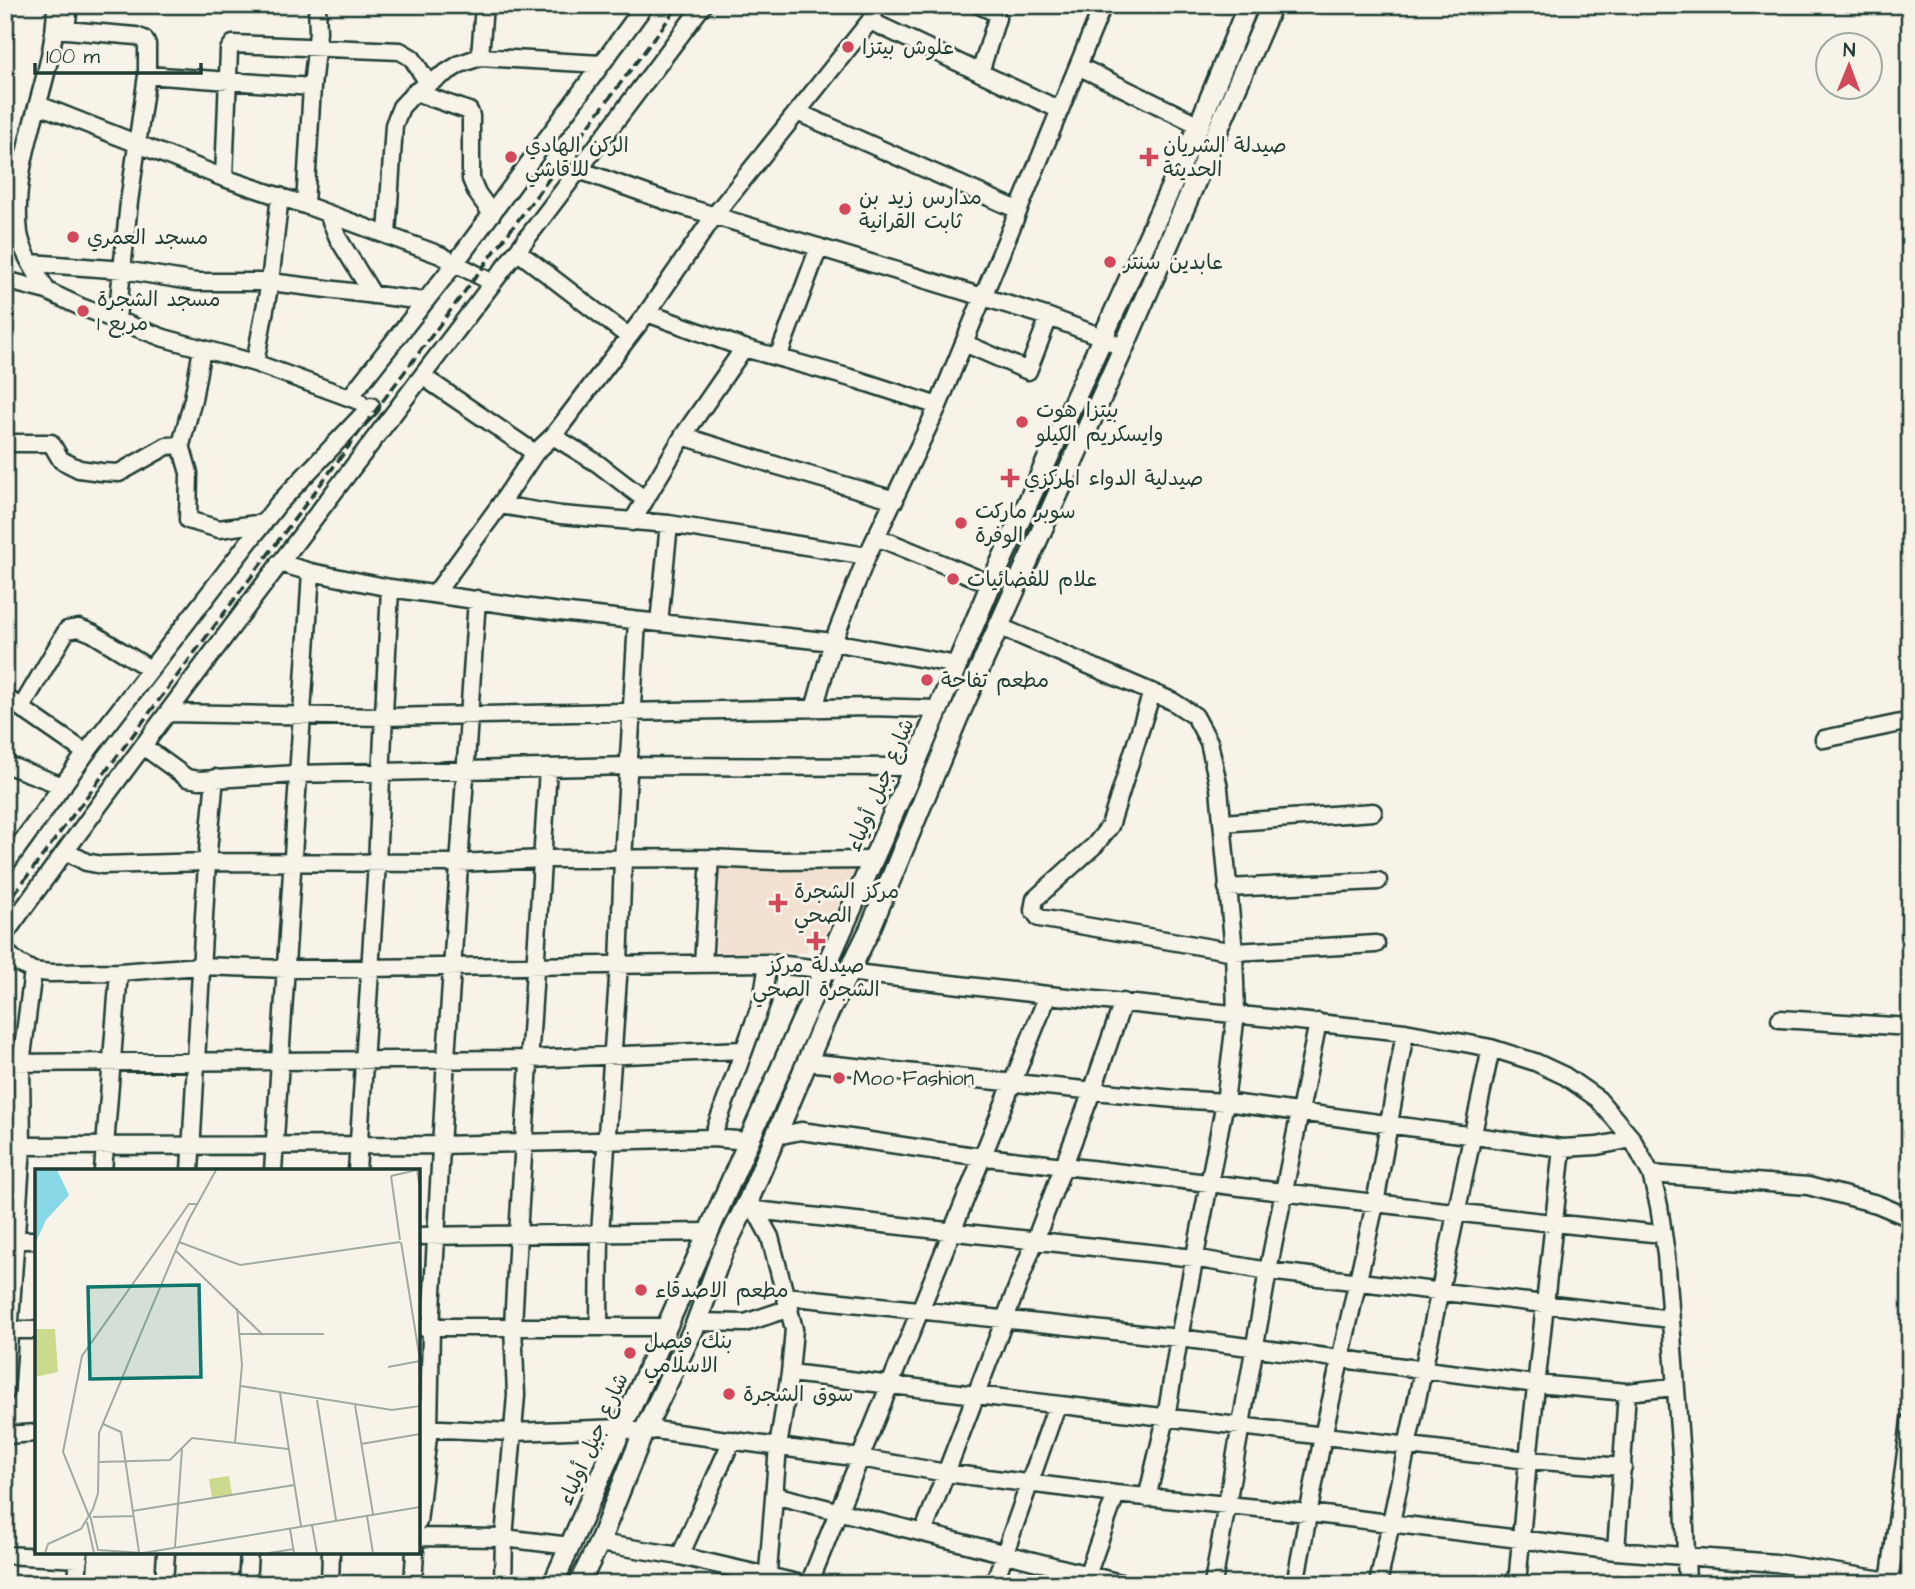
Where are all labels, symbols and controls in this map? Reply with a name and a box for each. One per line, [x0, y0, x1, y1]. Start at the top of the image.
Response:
scale bar [35, 32, 201, 76]
north arrow [1814, 32, 1884, 102]
place label: علوش بيتزا [862, 33, 954, 62]
text: N [1843, 37, 1856, 64]
marker: علوش بيتزا [840, 39, 856, 55]
text: 100 m [46, 42, 101, 71]
place label: الركن الهادي للاقاشي [525, 131, 629, 188]
place label: صيدلة الشريان الحديثة [1163, 131, 1287, 184]
marker: الركن الهادي للاقاشي [503, 149, 519, 165]
marker: صيدلة الشريان الحديثة [1141, 149, 1157, 165]
place label: مدارس زيد بن ثابت القرانية [859, 183, 982, 236]
marker: مدارس زيد بن ثابت القرانية [837, 201, 853, 217]
place label: مسجد العمري [87, 223, 208, 252]
marker: مسجد العمري [65, 229, 81, 245]
place label: عابدين سنتر [1122, 248, 1223, 277]
marker: عابدين سنتر [1102, 254, 1118, 270]
place label: مسجد الشجرة مربع 1 [97, 285, 220, 338]
marker: مسجد الشجرة مربع 1 [75, 303, 91, 319]
place label: بيتزا هوت وايسكريم الكيلو [1035, 396, 1163, 450]
marker: بيتزا هوت وايسكريم الكيلو [1014, 414, 1030, 430]
place label: صيدلية الدواء المركزي [1024, 464, 1203, 493]
marker: صيدلية الدواء المركزي [1002, 470, 1018, 486]
place label: سوبر ماركت الوفرة [975, 497, 1076, 550]
marker: سوبر ماركت الوفرة [953, 515, 969, 531]
place label: علام للفضائيات [967, 565, 1097, 595]
marker: علام للفضائيات [945, 571, 961, 587]
place label: مطعم تفاحة [941, 666, 1049, 696]
marker: مطعم تفاحة [919, 672, 935, 688]
street label: شارع جبل أولياء [839, 714, 922, 856]
place label: مركز الشجرة الصحي [794, 877, 899, 934]
marker: مركز الشجرة الصحي [768, 893, 788, 913]
marker: صيدلة مركز الشجرة الصحي [808, 933, 824, 949]
place label: صيدلة مركز الشجرة الصحي [752, 951, 880, 1008]
place label: Moo Fashion [853, 1064, 974, 1093]
marker: Moo Fashion [831, 1070, 847, 1086]
inset map [35, 1169, 420, 1554]
place label: مطعم الاصدقاء [655, 1276, 789, 1306]
marker: مطعم الاصدقاء [633, 1282, 649, 1298]
place label: بنك فيصل الاسلامي [644, 1327, 732, 1384]
marker: بنك فيصل الاسلامي [622, 1345, 638, 1361]
street label: شارع جبل أولياء [551, 1368, 636, 1510]
place label: سوق الشجرة [743, 1380, 853, 1409]
marker: سوق الشجرة [721, 1386, 737, 1402]

